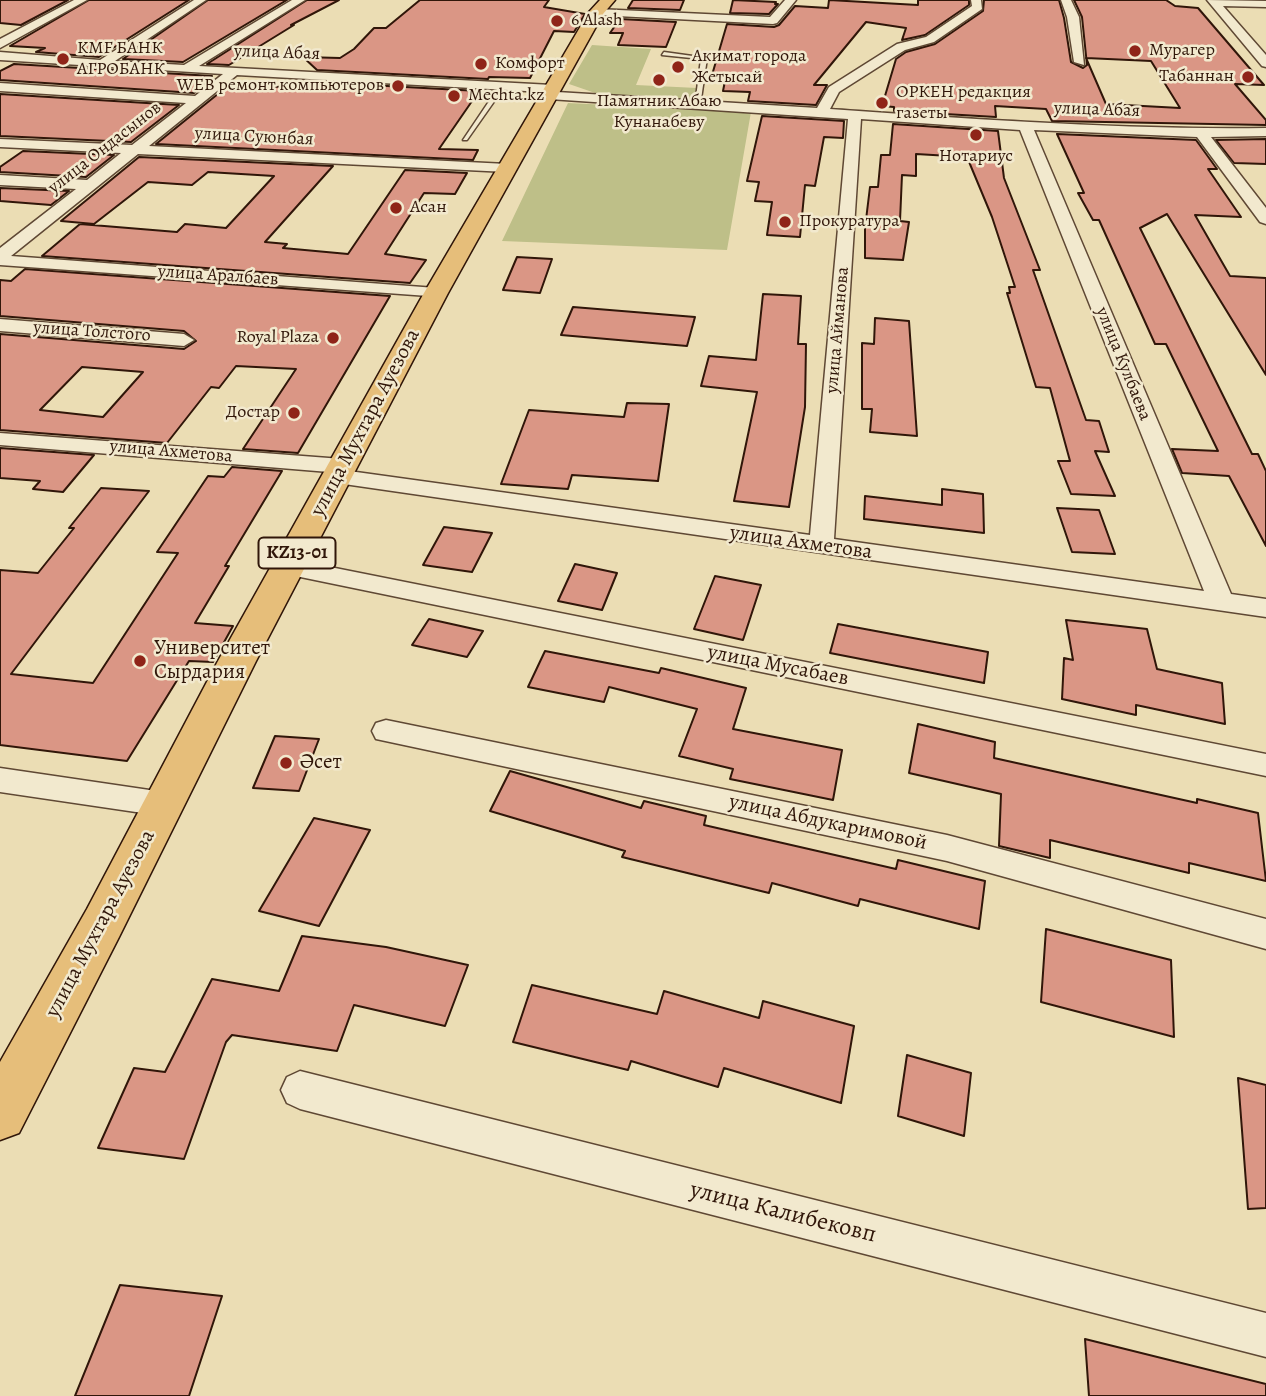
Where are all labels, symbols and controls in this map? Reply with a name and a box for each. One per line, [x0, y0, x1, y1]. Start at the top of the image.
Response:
place label: 6 Alash [571, 10, 623, 32]
marker: 6 Alash [549, 13, 565, 29]
place label: KMF БАНК АГРОБАНК [77, 38, 165, 80]
place label: Мурагер [1149, 40, 1215, 62]
street label: улица Абая [234, 41, 320, 65]
marker: Мурагер [1127, 43, 1143, 59]
place label: Акимат города Жетысай [692, 46, 806, 88]
marker: KMF БАНК АГРОБАНК [55, 51, 71, 67]
place label: Комфорт [495, 53, 565, 75]
marker: Комфорт [473, 56, 489, 72]
marker: Акимат города Жетысай [670, 59, 686, 75]
place label: Табаннан [1159, 66, 1234, 88]
marker: Табаннан [1240, 69, 1256, 85]
marker: Памятник Абаю Кунанабеву [651, 72, 667, 88]
place label: WEB ремонт компьютеров [177, 75, 384, 97]
marker: WEB ремонт компьютеров [390, 78, 406, 94]
place label: ОРКЕН редакция газеты [896, 82, 1031, 124]
place label: Mechta.kz [468, 85, 545, 107]
marker: Mechta.kz [446, 88, 462, 104]
place label: Памятник Абаю Кунанабеву [597, 91, 721, 134]
marker: ОРКЕН редакция газеты [874, 95, 890, 111]
street label: улица Ондасынов [44, 97, 166, 199]
street label: улица Абая [1054, 98, 1140, 122]
street label: улица Суюнбая [194, 123, 314, 151]
marker: Нотариус [968, 127, 984, 143]
place label: Нотариус [939, 146, 1013, 168]
place label: Асан [410, 197, 447, 219]
marker: Асан [388, 200, 404, 216]
place label: Прокуратура [799, 211, 900, 233]
marker: Прокуратура [777, 214, 793, 230]
street label: улица Аралбаев [157, 261, 279, 291]
street label: улица Айманова [822, 266, 854, 394]
street label: улица Кулбаева [1090, 304, 1156, 424]
street label: улица Толстого [32, 317, 152, 347]
street label: улица Мухтара Ауезова [306, 325, 426, 521]
place label: Royal Plaza [236, 327, 319, 349]
marker: Royal Plaza [325, 330, 341, 346]
place label: Достар [226, 402, 280, 424]
marker: Достар [286, 405, 302, 421]
street label: улица Ахметова [109, 436, 233, 468]
street label: улица Ахметова [728, 521, 874, 565]
road number: KZ13-01 [258, 538, 336, 568]
place label: Университет Сырдария [154, 636, 270, 686]
street label: улица Мусабаев [705, 640, 851, 692]
marker: Университет Сырдария [132, 653, 148, 669]
place label: Әсет [300, 750, 342, 776]
marker: Әсет [278, 755, 294, 771]
street label: улица Абдукаримовой [727, 790, 929, 856]
street label: улица Мухтара Ауезова [41, 826, 161, 1022]
street label: улица Калибековп [687, 1176, 879, 1250]

